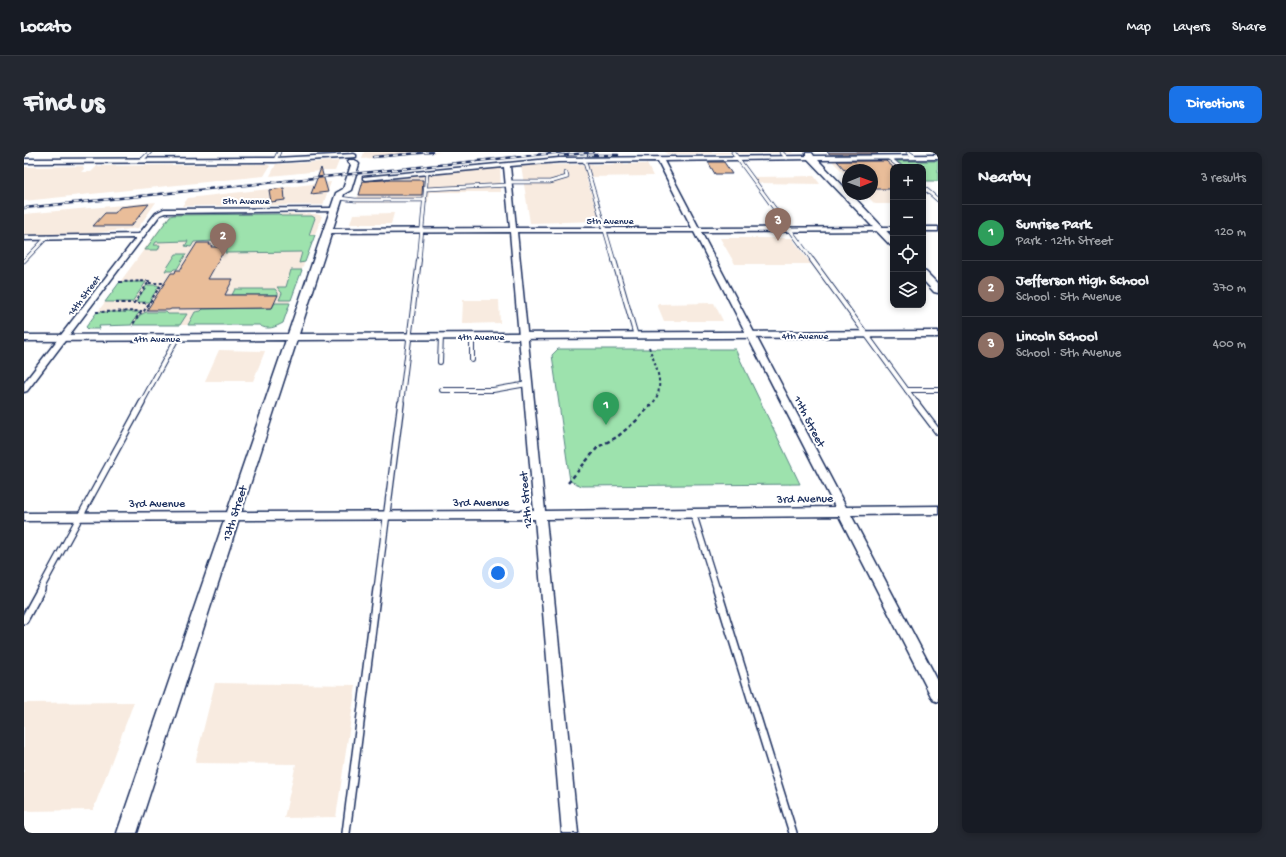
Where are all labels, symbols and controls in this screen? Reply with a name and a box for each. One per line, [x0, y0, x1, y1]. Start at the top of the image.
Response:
text: Locato [20, 16, 71, 39]
text: Map [1127, 19, 1151, 36]
text: Layers [1173, 19, 1210, 36]
text: Share [1232, 19, 1266, 36]
button: Directions [1169, 86, 1262, 123]
text: Find us [24, 88, 104, 121]
north arrow [842, 164, 878, 200]
map controls [890, 164, 926, 308]
button: + [890, 164, 926, 200]
text: Nearby [978, 168, 1031, 188]
text: 3 results [1201, 171, 1246, 186]
street label: 5th Avenue [222, 196, 270, 208]
button: − [890, 200, 926, 236]
pin: 3 [765, 208, 791, 241]
street label: 5th Avenue [586, 216, 634, 228]
text: Sunrise Park [1016, 216, 1091, 234]
pin: 2 [210, 223, 236, 256]
text: 1 [988, 225, 994, 240]
text: 120 m [1215, 225, 1246, 240]
text: Park · 12th Street [1016, 234, 1113, 249]
button: locate [890, 236, 926, 272]
button: layers [890, 272, 926, 308]
text: Jefferson High School [1016, 272, 1149, 290]
street label: 14th Street [65, 273, 104, 319]
text: 2 [988, 281, 994, 296]
text: 370 m [1213, 281, 1246, 296]
text: School · 5th Avenue [1016, 290, 1121, 305]
text: Lincoln School [1016, 328, 1098, 346]
street label: 4th Avenue [782, 331, 829, 343]
street label: 4th Avenue [458, 332, 505, 344]
street label: 4th Avenue [134, 334, 181, 346]
text: 3 [988, 337, 994, 352]
text: 400 m [1213, 337, 1246, 352]
text: School · 5th Avenue [1016, 346, 1121, 361]
pin: 1 [593, 392, 619, 425]
street label: 11th Street [789, 393, 828, 451]
street label: 12th Street [517, 470, 537, 530]
street label: 13th Street [220, 483, 252, 544]
street label: 3rd Avenue [776, 492, 834, 508]
street label: 3rd Avenue [452, 497, 510, 511]
street label: 3rd Avenue [128, 498, 186, 512]
your location [488, 563, 508, 583]

